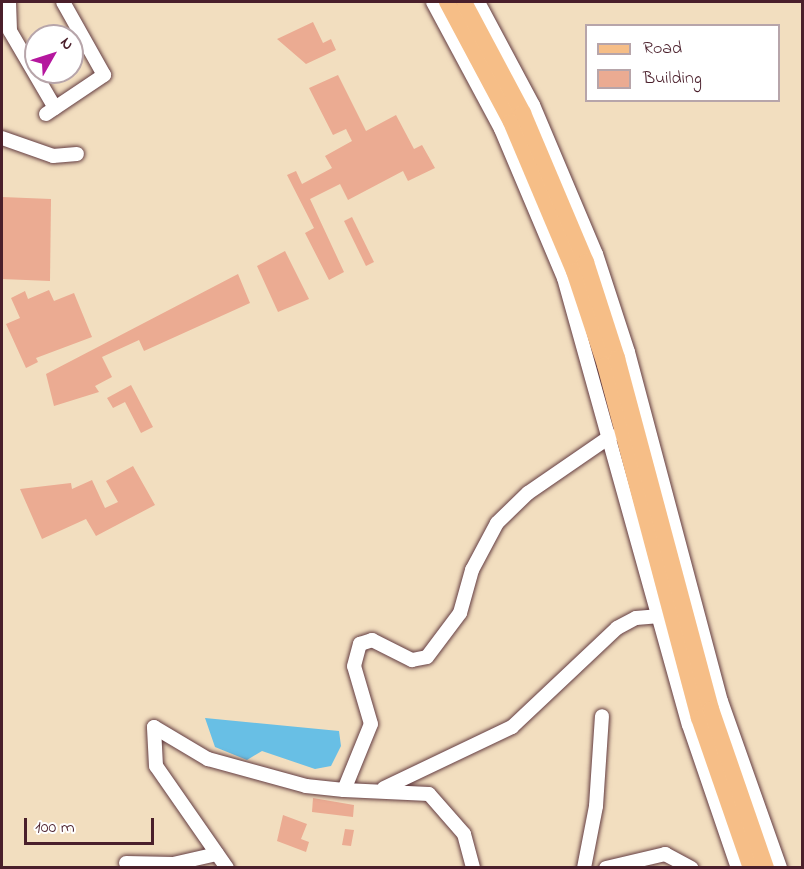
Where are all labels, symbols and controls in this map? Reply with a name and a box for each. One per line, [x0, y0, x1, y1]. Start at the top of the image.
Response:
north arrow [24, 24, 84, 84]
legend [585, 24, 780, 102]
text: N [54, 32, 79, 56]
text: Road [643, 36, 682, 62]
text: Building [643, 66, 702, 92]
scale bar [27, 806, 158, 844]
text: 100 m [35, 815, 75, 841]

